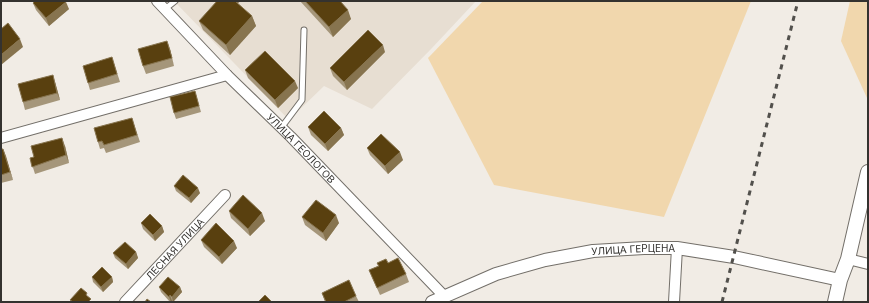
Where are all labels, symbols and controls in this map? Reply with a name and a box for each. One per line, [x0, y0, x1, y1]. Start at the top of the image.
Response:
street label: УЛИЦА ГЕОЛОГОВ [264, 111, 338, 185]
street label: ЛЕСНАЯ УЛИЦА [143, 215, 207, 282]
street label: УЛИЦА ГЕРЦЕНА [591, 242, 675, 257]

